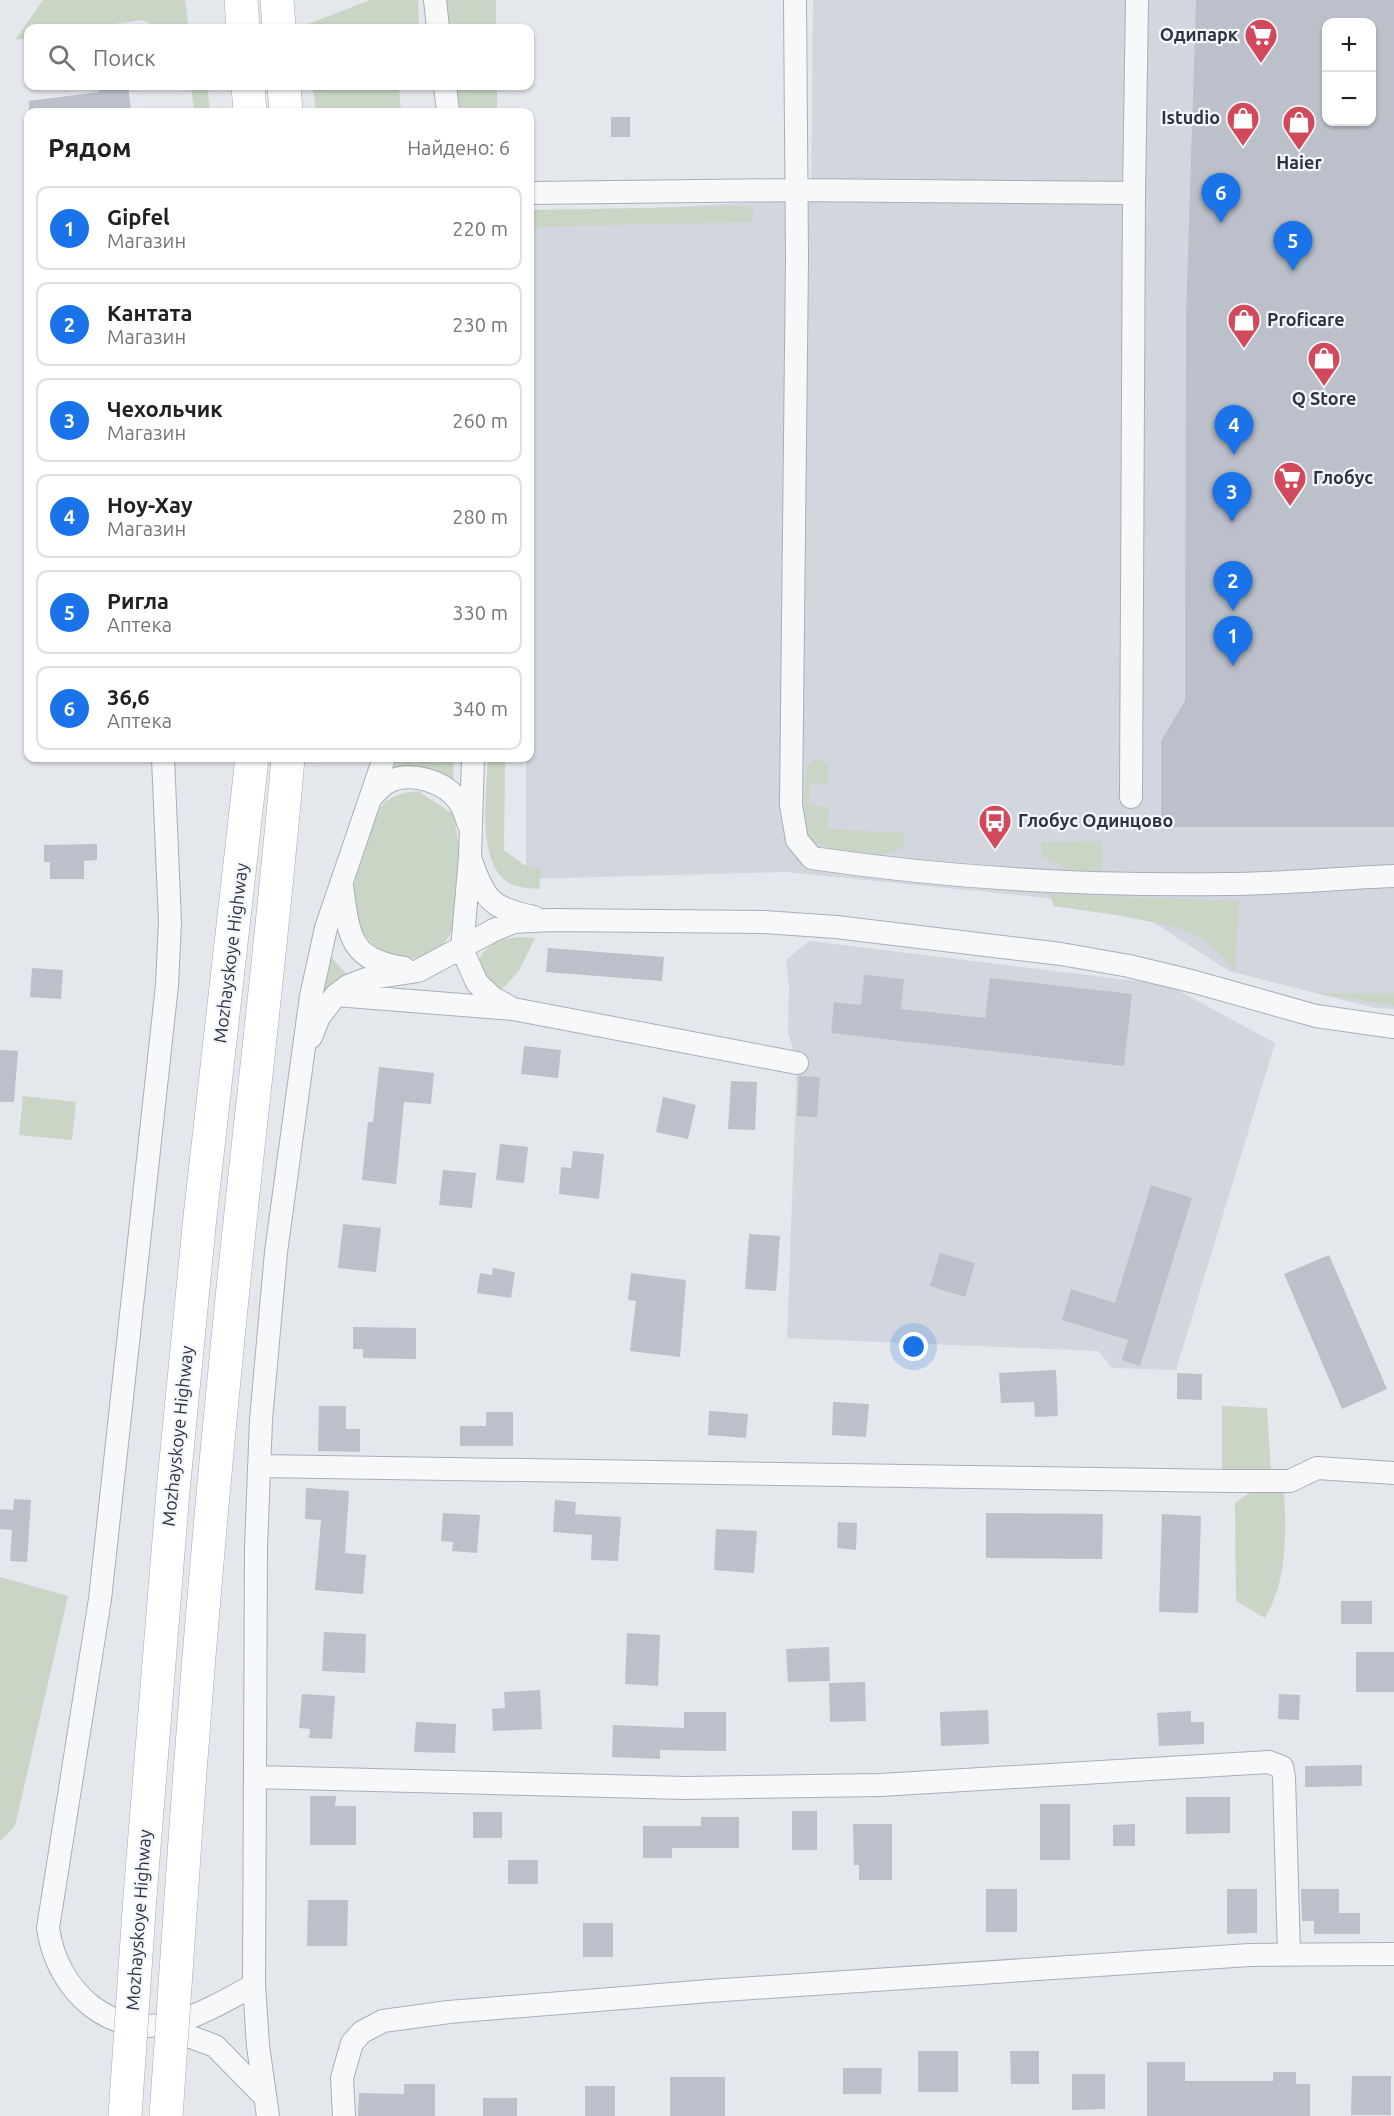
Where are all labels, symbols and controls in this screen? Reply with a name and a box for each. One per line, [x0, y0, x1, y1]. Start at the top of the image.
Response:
supermarket icon: Одипарк [1243, 17, 1279, 64]
map controls [1322, 18, 1376, 126]
button: + [1322, 18, 1376, 72]
search box [24, 24, 534, 90]
place label: Одипарк [1160, 24, 1239, 44]
icon: search [45, 41, 78, 74]
text: Поиск [93, 45, 156, 70]
button: − [1322, 72, 1376, 126]
shop icon: Istudio [1225, 100, 1261, 147]
shop icon: Haier [1281, 104, 1317, 151]
place label: Istudio [1161, 107, 1220, 127]
text: Рядом [48, 133, 132, 162]
text: Найдено: 6 [407, 136, 510, 159]
place label: Haier [1276, 152, 1322, 172]
pin: 6 [1202, 174, 1240, 223]
text: Gipfel [107, 204, 170, 229]
text: 1 [64, 217, 75, 240]
text: 220 m [452, 217, 508, 240]
pin: 5 [1274, 222, 1312, 271]
text: Магазин [107, 229, 186, 252]
text: Кантата [107, 300, 193, 325]
shop icon: Proficare [1226, 302, 1262, 349]
place label: Proficare [1267, 309, 1345, 329]
text: 2 [64, 313, 75, 336]
text: 230 m [452, 313, 508, 336]
text: Магазин [107, 325, 186, 348]
shop icon: Q Store [1306, 340, 1342, 387]
place label: Q Store [1292, 388, 1356, 408]
text: Чехольчик [107, 396, 223, 421]
pin: 4 [1214, 406, 1254, 455]
text: 3 [64, 409, 75, 432]
text: 260 m [452, 409, 508, 432]
text: Магазин [107, 421, 186, 444]
supermarket icon: Глобус [1272, 460, 1308, 507]
place label: Глобус [1313, 467, 1373, 487]
pin: 3 [1212, 472, 1252, 522]
text: Ноу-Хау [107, 492, 193, 517]
text: 4 [64, 505, 75, 528]
text: 280 m [452, 505, 508, 528]
text: Магазин [107, 517, 186, 540]
pin: 2 [1214, 562, 1252, 611]
text: Ригла [107, 588, 169, 613]
text: 5 [64, 601, 75, 624]
text: 330 m [452, 601, 508, 624]
text: Аптека [107, 613, 172, 636]
pin: 1 [1214, 616, 1252, 666]
text: 36,6 [107, 684, 150, 709]
text: 6 [64, 697, 75, 720]
text: 340 m [452, 697, 508, 720]
text: Аптека [107, 709, 172, 732]
bus stop icon: Глобус Одинцово [977, 803, 1013, 850]
place label: Глобус Одинцово [1018, 810, 1173, 830]
street label: Mozhayskoye Highway [209, 861, 251, 1044]
your location [899, 1332, 928, 1361]
street label: Mozhayskoye Highway [158, 1344, 196, 1527]
street label: Mozhayskoye Highway [122, 1828, 154, 2011]

